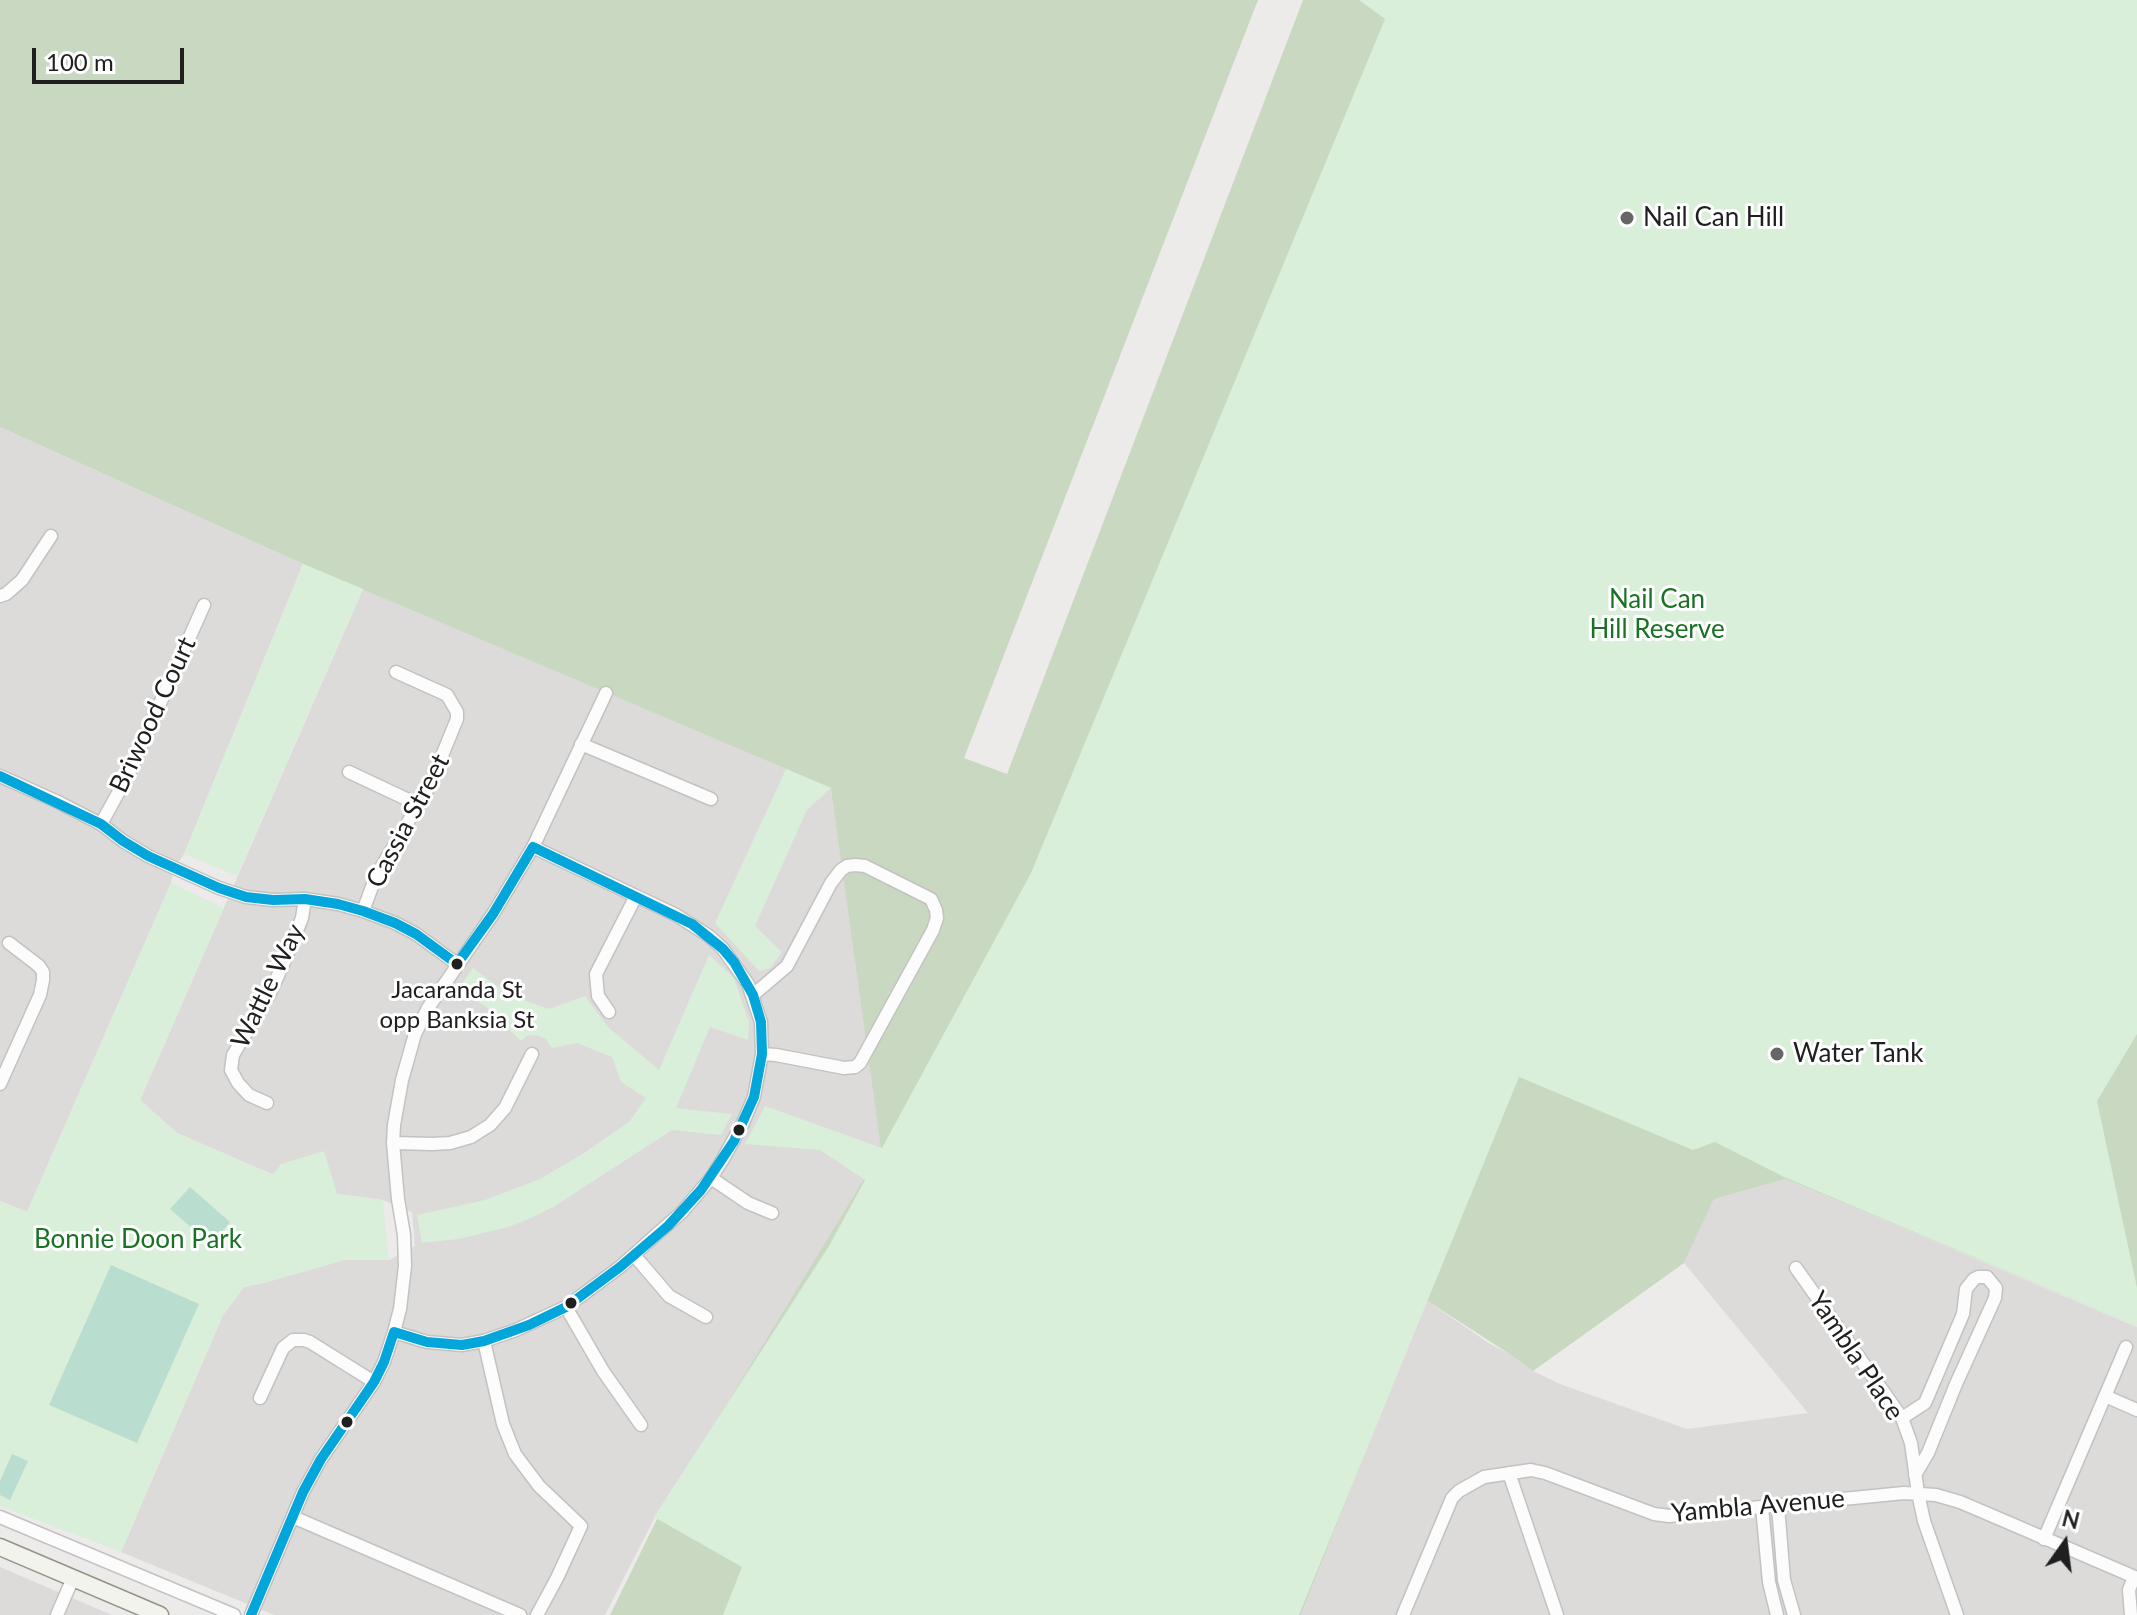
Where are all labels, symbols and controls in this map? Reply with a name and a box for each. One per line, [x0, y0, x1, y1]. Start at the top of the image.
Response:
scale bar [36, 32, 188, 82]
text: 100 m [46, 47, 114, 76]
place label: Nail Can Hill [1643, 202, 1784, 234]
marker: Nail Can Hill [1618, 209, 1636, 227]
park label: Nail Can Hill Reserve [1589, 584, 1725, 646]
street label: Briwood Court [103, 632, 203, 798]
street label: Cassia Street [360, 749, 456, 893]
street label: Wattle Way [225, 919, 311, 1053]
marker: Jacaranda St opp Banksia St [449, 956, 465, 972]
place label: Jacaranda St opp Banksia St [380, 976, 534, 1032]
place label: Water Tank [1793, 1038, 1923, 1070]
marker: Water Tank [1768, 1045, 1786, 1063]
unlabelled marker [731, 1122, 747, 1138]
park label: Bonnie Doon Park [34, 1224, 242, 1256]
street label: Yambla Place [1802, 1286, 1910, 1426]
unlabelled marker [563, 1295, 579, 1311]
unlabelled marker [339, 1414, 355, 1430]
street label: Yambla Avenue [1670, 1483, 1846, 1529]
north arrow [2025, 1503, 2105, 1583]
text: N [2059, 1504, 2082, 1534]

